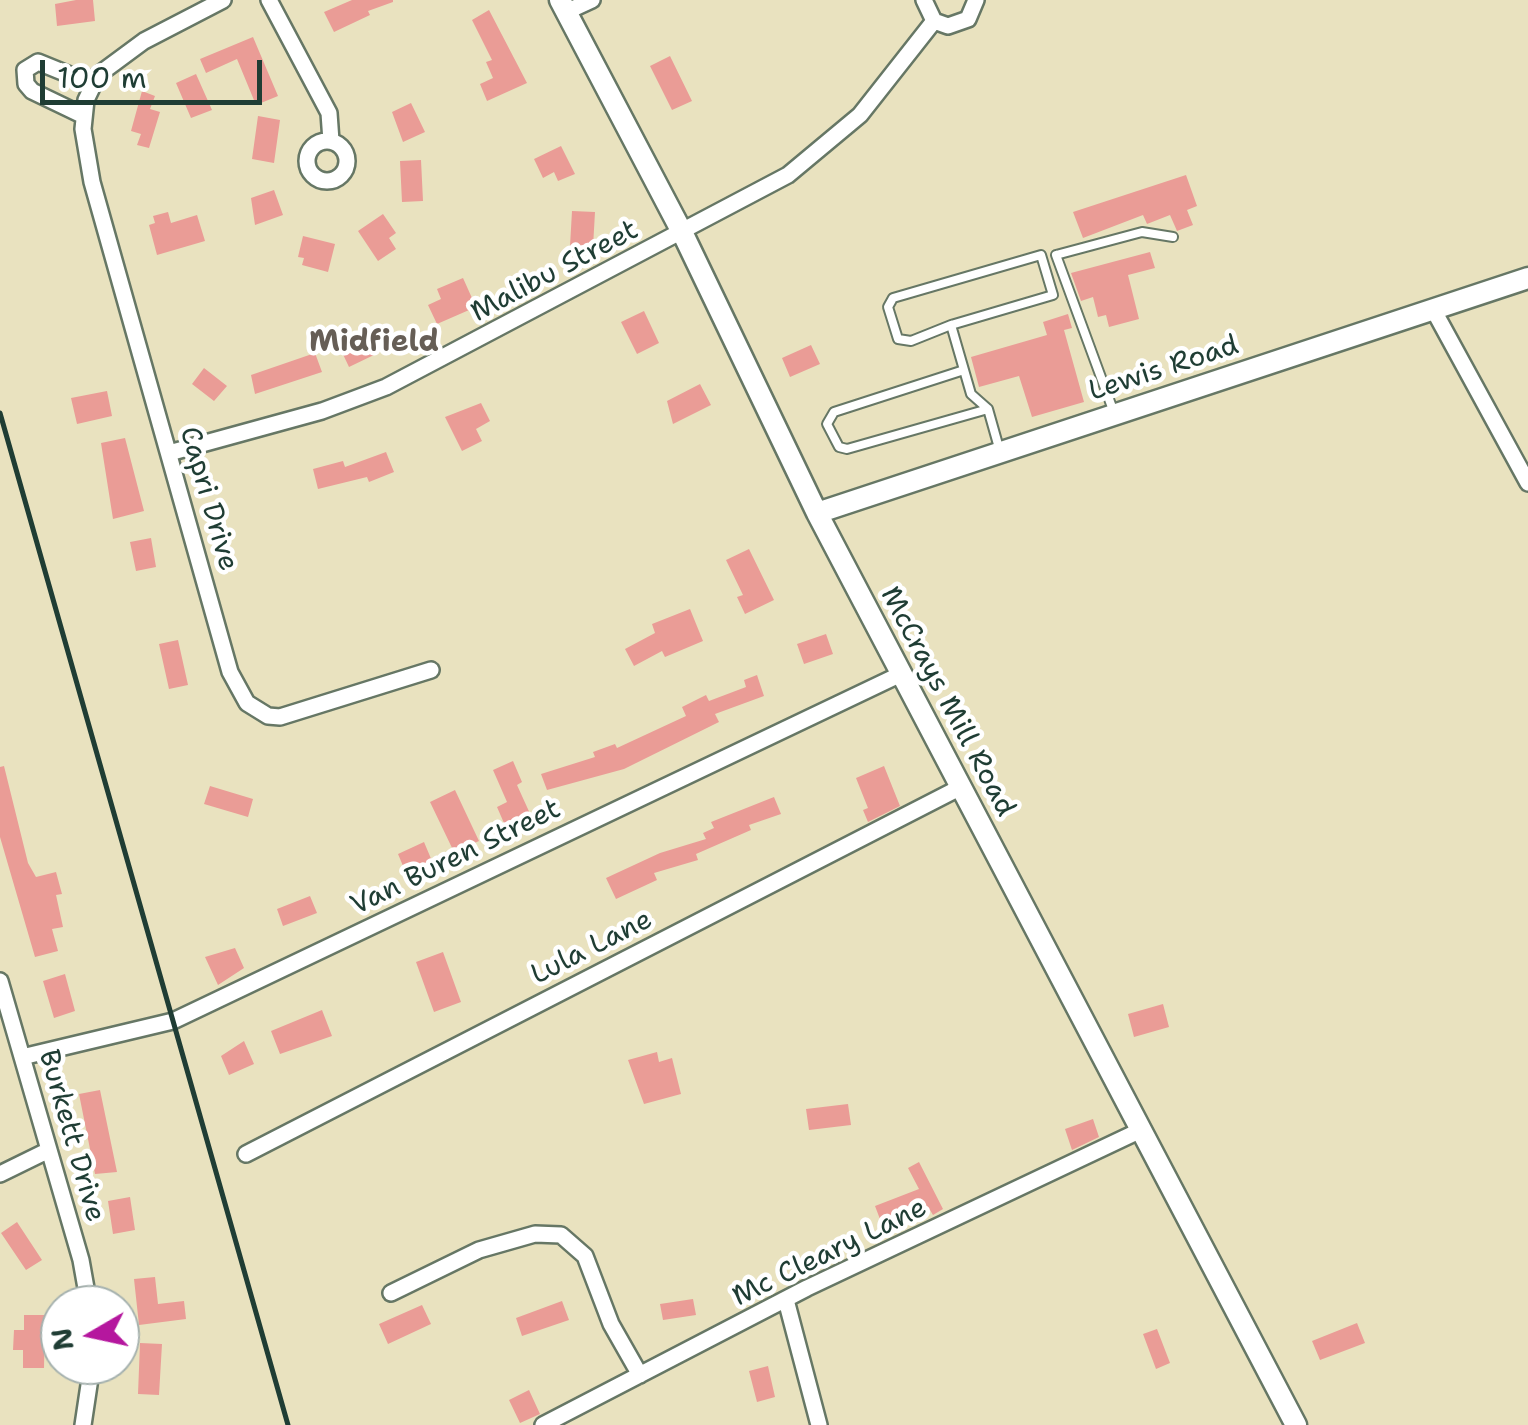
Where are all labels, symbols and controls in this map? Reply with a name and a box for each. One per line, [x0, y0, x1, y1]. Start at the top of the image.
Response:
scale bar [45, 40, 268, 102]
text: 100 m [57, 57, 147, 98]
street label: Malibu Street [466, 214, 644, 330]
district label: Midfield [309, 325, 439, 361]
street label: Lewis Road [1085, 329, 1243, 409]
street label: Capri Drive [171, 423, 245, 575]
street label: McCrays Mill Road [872, 581, 1022, 823]
street label: Van Buren Street [346, 793, 566, 923]
street label: Lula Lane [526, 903, 658, 993]
street label: Burkett Drive [30, 1046, 112, 1226]
street label: Mc Cleary Lane [727, 1191, 933, 1315]
north arrow [40, 1285, 140, 1385]
text: N [42, 1325, 83, 1353]

